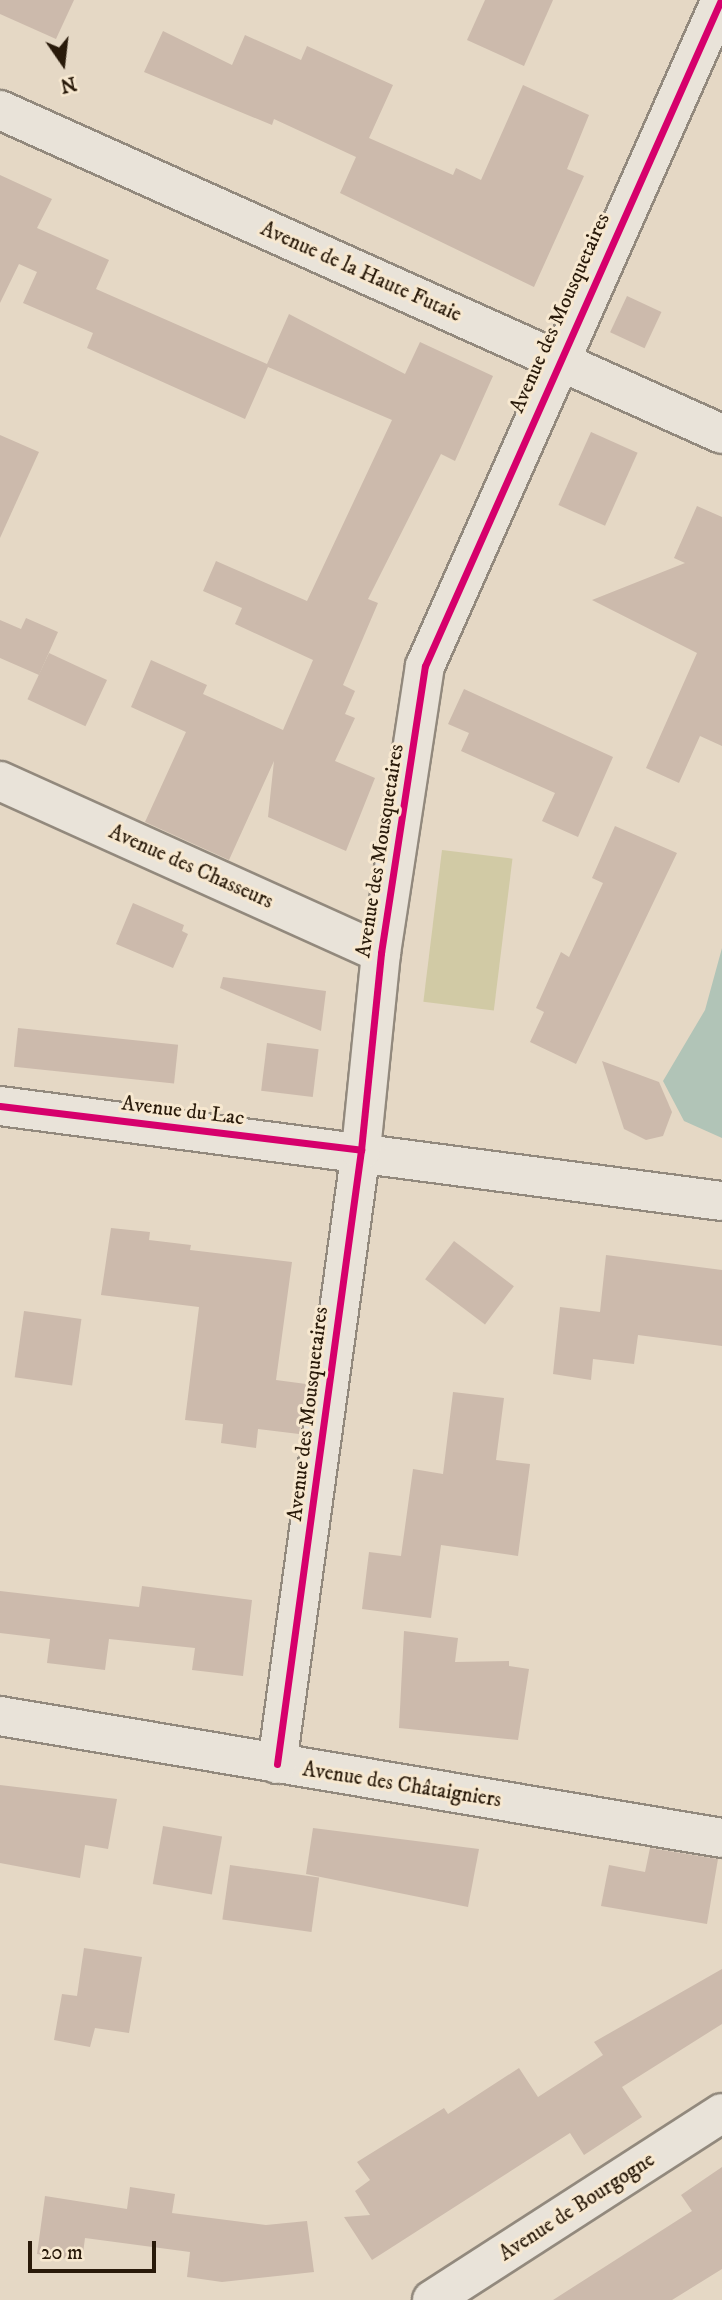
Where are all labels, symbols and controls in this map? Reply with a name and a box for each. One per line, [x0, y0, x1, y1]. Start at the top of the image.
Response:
north arrow [28, 28, 98, 98]
text: N [58, 71, 79, 97]
street label: Avenue des Mousquetaires [505, 209, 615, 417]
street label: Avenue de la Haute Futaie [257, 216, 465, 328]
street label: Avenue des Mousquetaires [351, 742, 409, 960]
street label: Avenue des Chasseurs [105, 819, 277, 915]
street label: Avenue du Lac [120, 1091, 246, 1131]
street label: Avenue des Mousquetaires [282, 1305, 334, 1523]
street label: Avenue des Châtaigniers [301, 1757, 503, 1813]
street label: Avenue de Bourgogne [494, 2147, 660, 2267]
scale bar [32, 2226, 159, 2270]
text: 20 m [41, 2240, 83, 2266]

